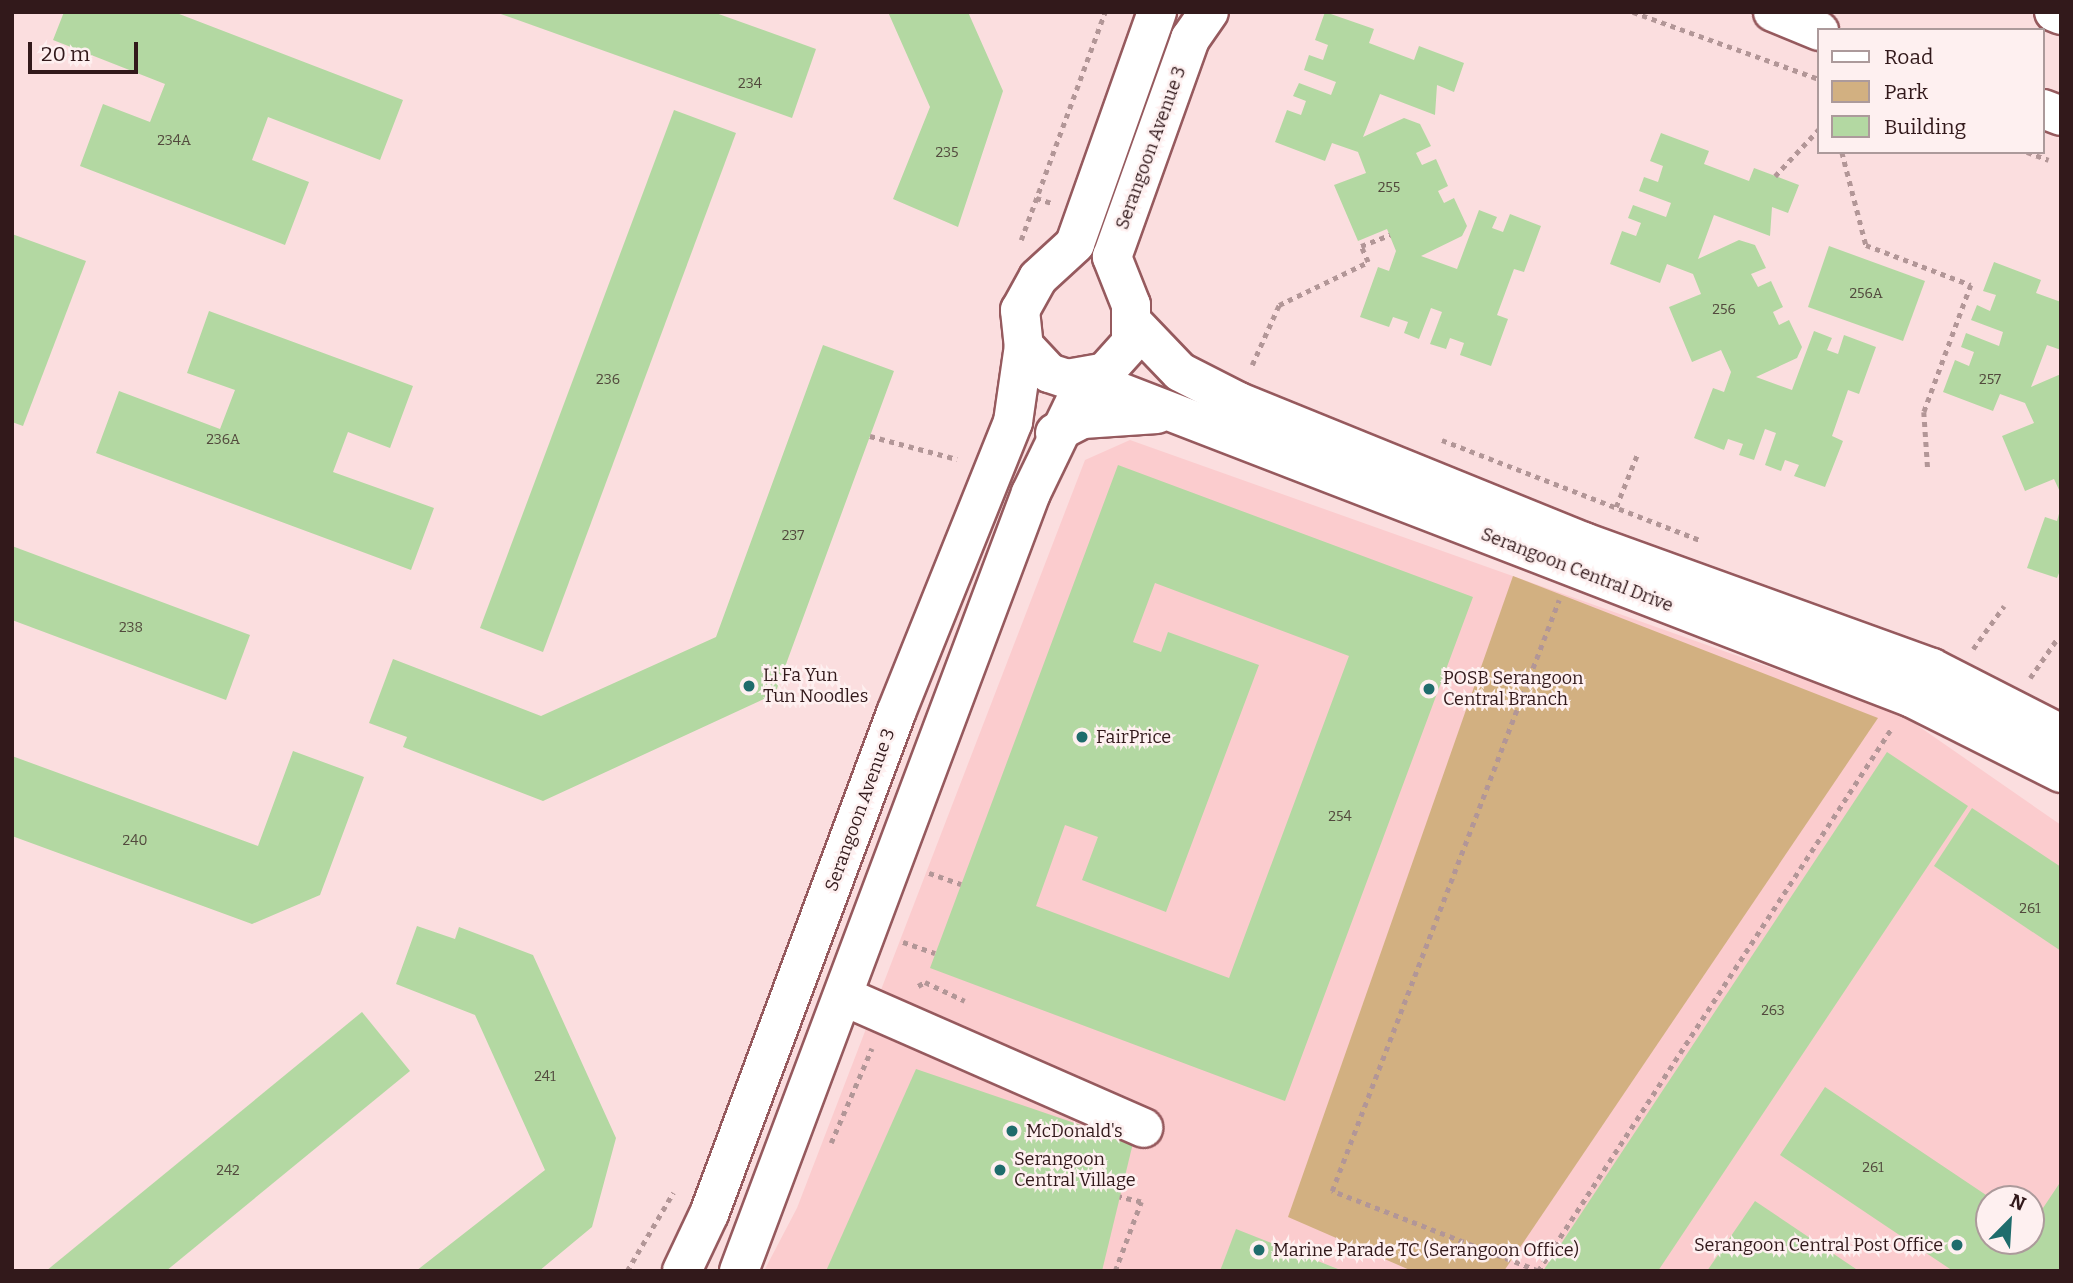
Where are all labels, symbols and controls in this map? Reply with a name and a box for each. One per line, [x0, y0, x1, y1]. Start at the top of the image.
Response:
scale bar [32, 28, 142, 72]
legend [1818, 28, 2045, 154]
text: 20 m [41, 41, 90, 67]
text: Road [1884, 44, 1933, 70]
street label: Serangoon Avenue 3 [1111, 64, 1191, 232]
house number: 234 [738, 76, 762, 92]
text: Park [1884, 79, 1928, 105]
text: Building [1884, 114, 1966, 140]
house number: 234A [157, 133, 191, 149]
house number: 235 [935, 145, 959, 161]
house number: 255 [1378, 180, 1400, 196]
house number: 256A [1849, 286, 1883, 302]
house number: 256 [1712, 302, 1736, 318]
house number: 236 [596, 372, 620, 388]
house number: 257 [1979, 372, 2001, 388]
house number: 236A [206, 432, 240, 448]
street label: Serangoon Central Drive [1478, 523, 1676, 617]
house number: 237 [782, 528, 804, 544]
house number: 238 [119, 620, 143, 636]
place label: Li Fa Yun Tun Noodles [763, 665, 868, 708]
place label: POSB Serangoon Central Branch [1443, 668, 1583, 710]
marker: Li Fa Yun Tun Noodles [741, 678, 757, 694]
marker: POSB Serangoon Central Branch [1421, 681, 1437, 697]
street label: Serangoon Avenue 3 [820, 726, 900, 894]
place label: FairPrice [1096, 726, 1171, 748]
marker: FairPrice [1074, 729, 1090, 745]
house number: 254 [1328, 809, 1352, 825]
house number: 240 [123, 833, 147, 849]
house number: 261 [2019, 901, 2041, 917]
house number: 263 [1761, 1003, 1785, 1019]
house number: 241 [534, 1069, 556, 1085]
place label: McDonald's [1026, 1120, 1123, 1142]
marker: McDonald's [1004, 1123, 1020, 1139]
place label: Serangoon Central Village [1014, 1149, 1136, 1192]
house number: 261 [1862, 1160, 1884, 1176]
marker: Serangoon Central Village [992, 1162, 1008, 1178]
house number: 242 [216, 1163, 240, 1179]
north arrow [1975, 1185, 2045, 1255]
text: N [2007, 1189, 2029, 1216]
place label: Serangoon Central Post Office [1694, 1234, 1943, 1256]
marker: Serangoon Central Post Office [1949, 1237, 1965, 1253]
place label: Marine Parade TC (Serangoon Office) [1273, 1239, 1579, 1261]
marker: Marine Parade TC (Serangoon Office) [1251, 1242, 1267, 1258]

